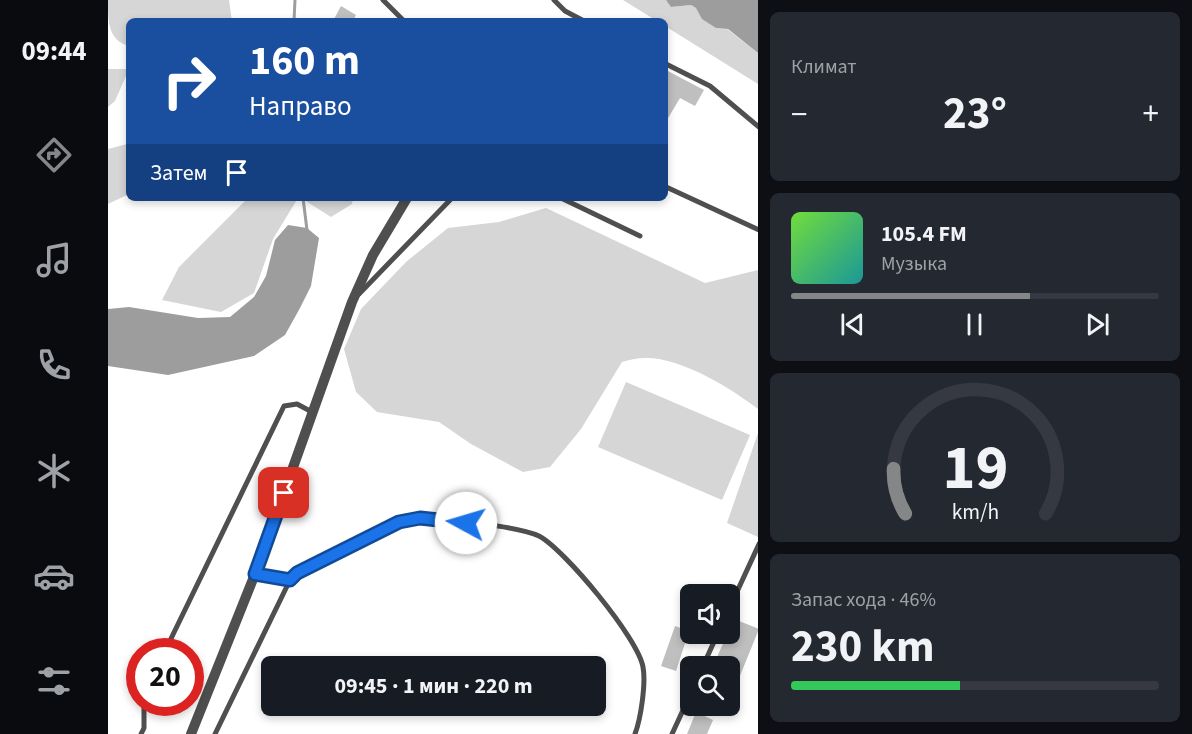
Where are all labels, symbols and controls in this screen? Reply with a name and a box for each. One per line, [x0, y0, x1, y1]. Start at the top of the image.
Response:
text: 160 m [249, 31, 360, 91]
text: 09:44 [21, 32, 87, 71]
icon: right [150, 42, 228, 120]
text: Климат [791, 53, 857, 81]
text: 23° [943, 82, 1007, 146]
text: Направо [249, 87, 352, 126]
text: − [791, 91, 807, 138]
text: + [1143, 91, 1159, 138]
icon: directions [33, 134, 75, 176]
icon: arrive [220, 156, 253, 189]
text: Затем [150, 157, 208, 189]
text: 105.4 FM [881, 218, 967, 250]
icon: music [33, 239, 75, 281]
text: Музыка [881, 250, 947, 278]
icon: previous [836, 308, 869, 341]
icon: pause [958, 308, 991, 341]
icon: next [1081, 308, 1114, 341]
icon: phone [33, 344, 75, 386]
text: 19 [942, 424, 1008, 513]
icon: climate [33, 450, 75, 492]
pin [258, 467, 309, 518]
icon: arrive [267, 476, 300, 509]
position arrow [434, 491, 498, 555]
text: km/h [951, 498, 999, 529]
icon: car [33, 555, 75, 597]
map controls [680, 584, 740, 716]
button: sound [680, 584, 740, 644]
text: Запас хода · 46% [791, 586, 936, 614]
text: 230 km [791, 615, 935, 679]
speed limit sign: 20 [126, 638, 204, 716]
button: search [680, 656, 740, 716]
icon: filters [33, 660, 75, 702]
text: 09:45 · 1 мин · 220 m [334, 670, 533, 702]

